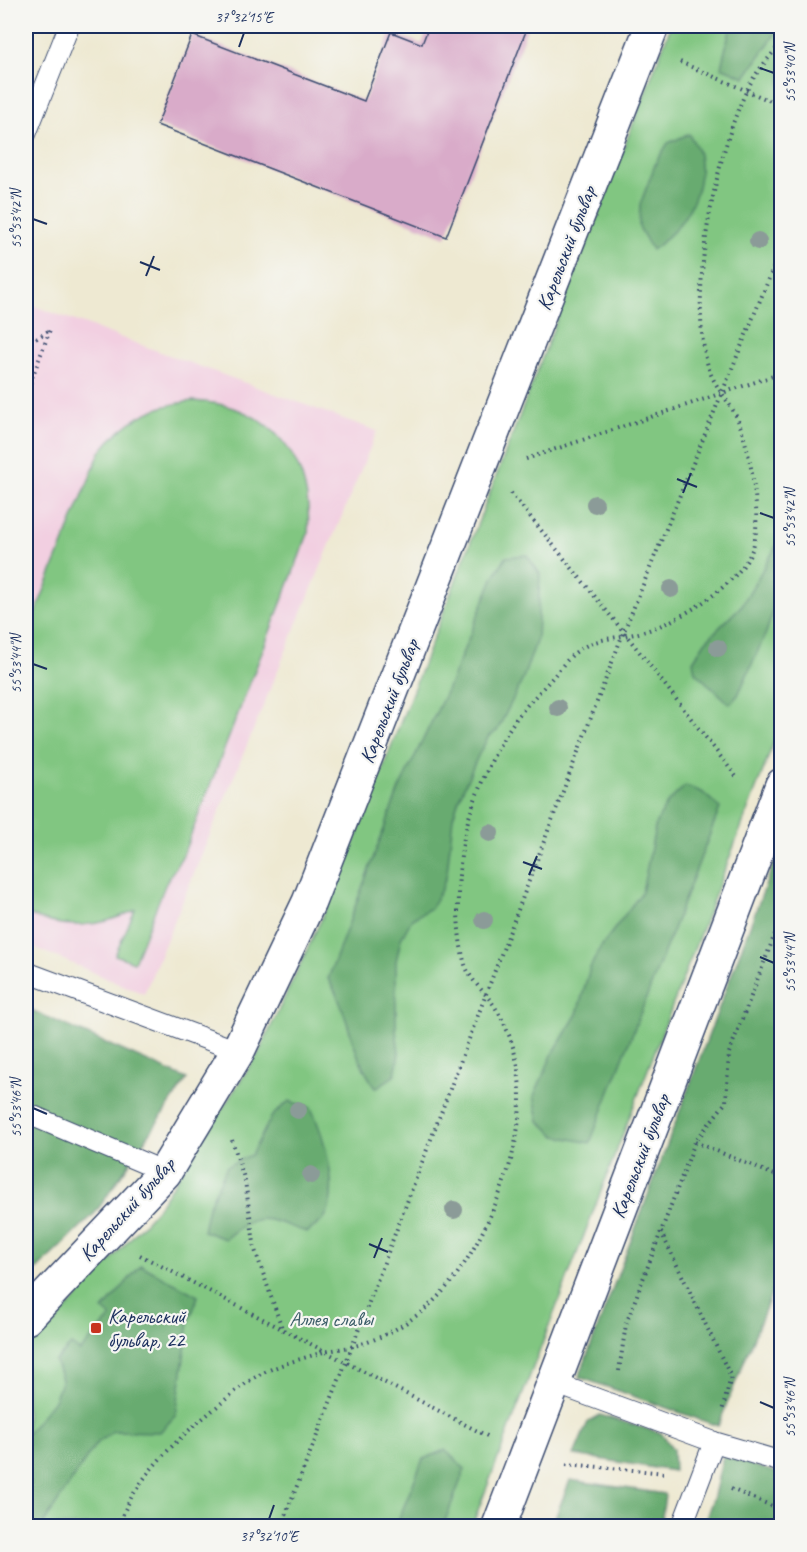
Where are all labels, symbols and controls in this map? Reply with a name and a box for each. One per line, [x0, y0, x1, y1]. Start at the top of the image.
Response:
text: 37°32'15"E [215, 8, 275, 27]
text: 55°53'40"N [781, 40, 800, 103]
street label: Карельский бульвар [530, 181, 602, 314]
text: 55°53'42"N [7, 186, 26, 249]
text: 55°53'42"N [781, 485, 800, 548]
text: 55°53'44"N [7, 631, 26, 694]
street label: Карельский бульвар [353, 634, 425, 767]
text: 55°53'44"N [781, 930, 800, 993]
text: 55°53'46"N [7, 1075, 26, 1138]
street label: Карельский бульвар [604, 1089, 676, 1222]
street label: Карельский бульвар [73, 1151, 181, 1266]
place label: Карельский бульвар, 22 [108, 1303, 187, 1353]
park label: Аллея славы [289, 1306, 375, 1332]
marker: Карельский бульвар, 22 [89, 1321, 103, 1335]
text: 55°53'46"N [781, 1375, 800, 1438]
text: 37°32'10"E [240, 1527, 300, 1546]

